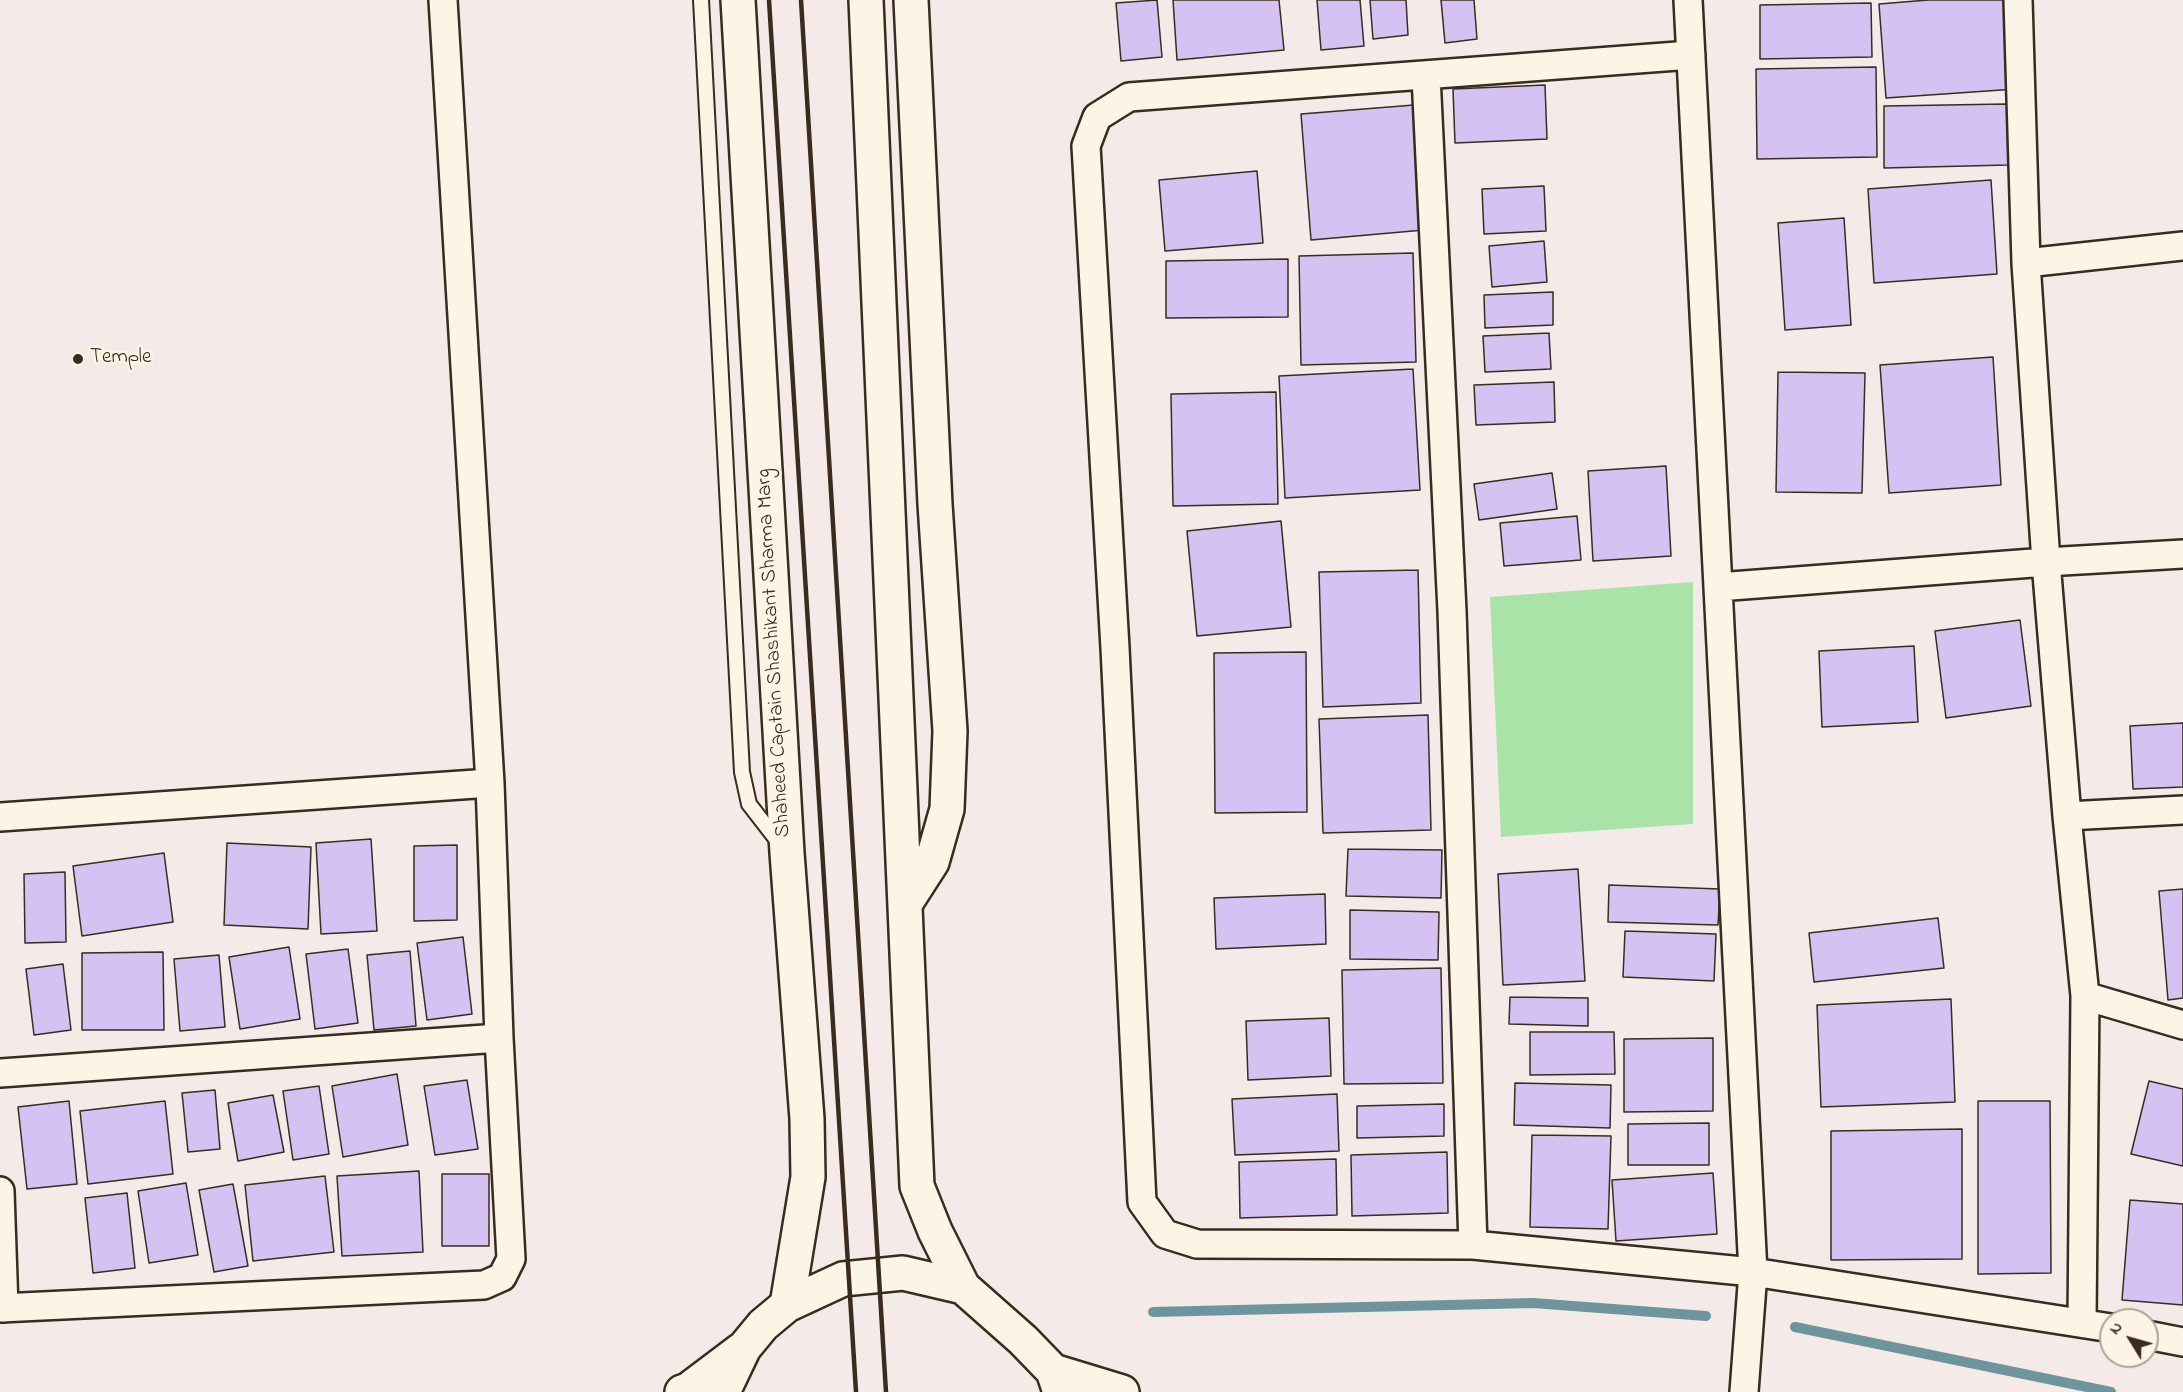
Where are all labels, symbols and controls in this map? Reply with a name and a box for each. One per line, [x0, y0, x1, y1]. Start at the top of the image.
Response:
place label: Temple [90, 346, 151, 372]
marker: Temple [71, 352, 85, 366]
street label: Shaheed Captain Shashikant Sharma Marg [753, 468, 797, 838]
north arrow [2099, 1308, 2159, 1368]
text: N [2103, 1317, 2129, 1340]

